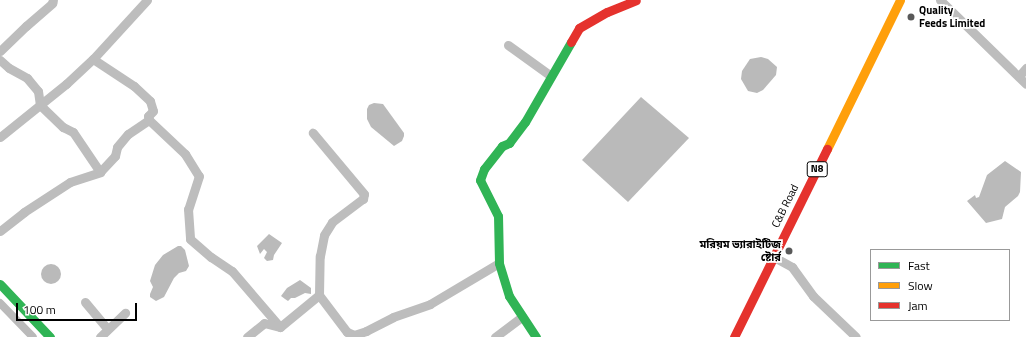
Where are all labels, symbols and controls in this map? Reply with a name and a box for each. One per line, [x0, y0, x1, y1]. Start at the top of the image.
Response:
place label: Quality Feeds Limited [919, 4, 985, 30]
marker: Quality Feeds Limited [906, 12, 916, 22]
road number: N8 [806, 161, 828, 177]
street label: C&B Road [769, 182, 801, 230]
place label: মরিয়ম ভ্যারাইটিজ ষ্টোর্র [699, 238, 781, 264]
marker: মরিয়ম ভ্যারাইটিজ ষ্টোর্র [784, 246, 794, 256]
legend [870, 249, 1010, 321]
text: Fast [908, 256, 930, 275]
text: Slow [908, 276, 933, 295]
scale bar [18, 295, 139, 321]
text: Jam [908, 296, 928, 315]
text: 100 m [23, 300, 56, 319]

